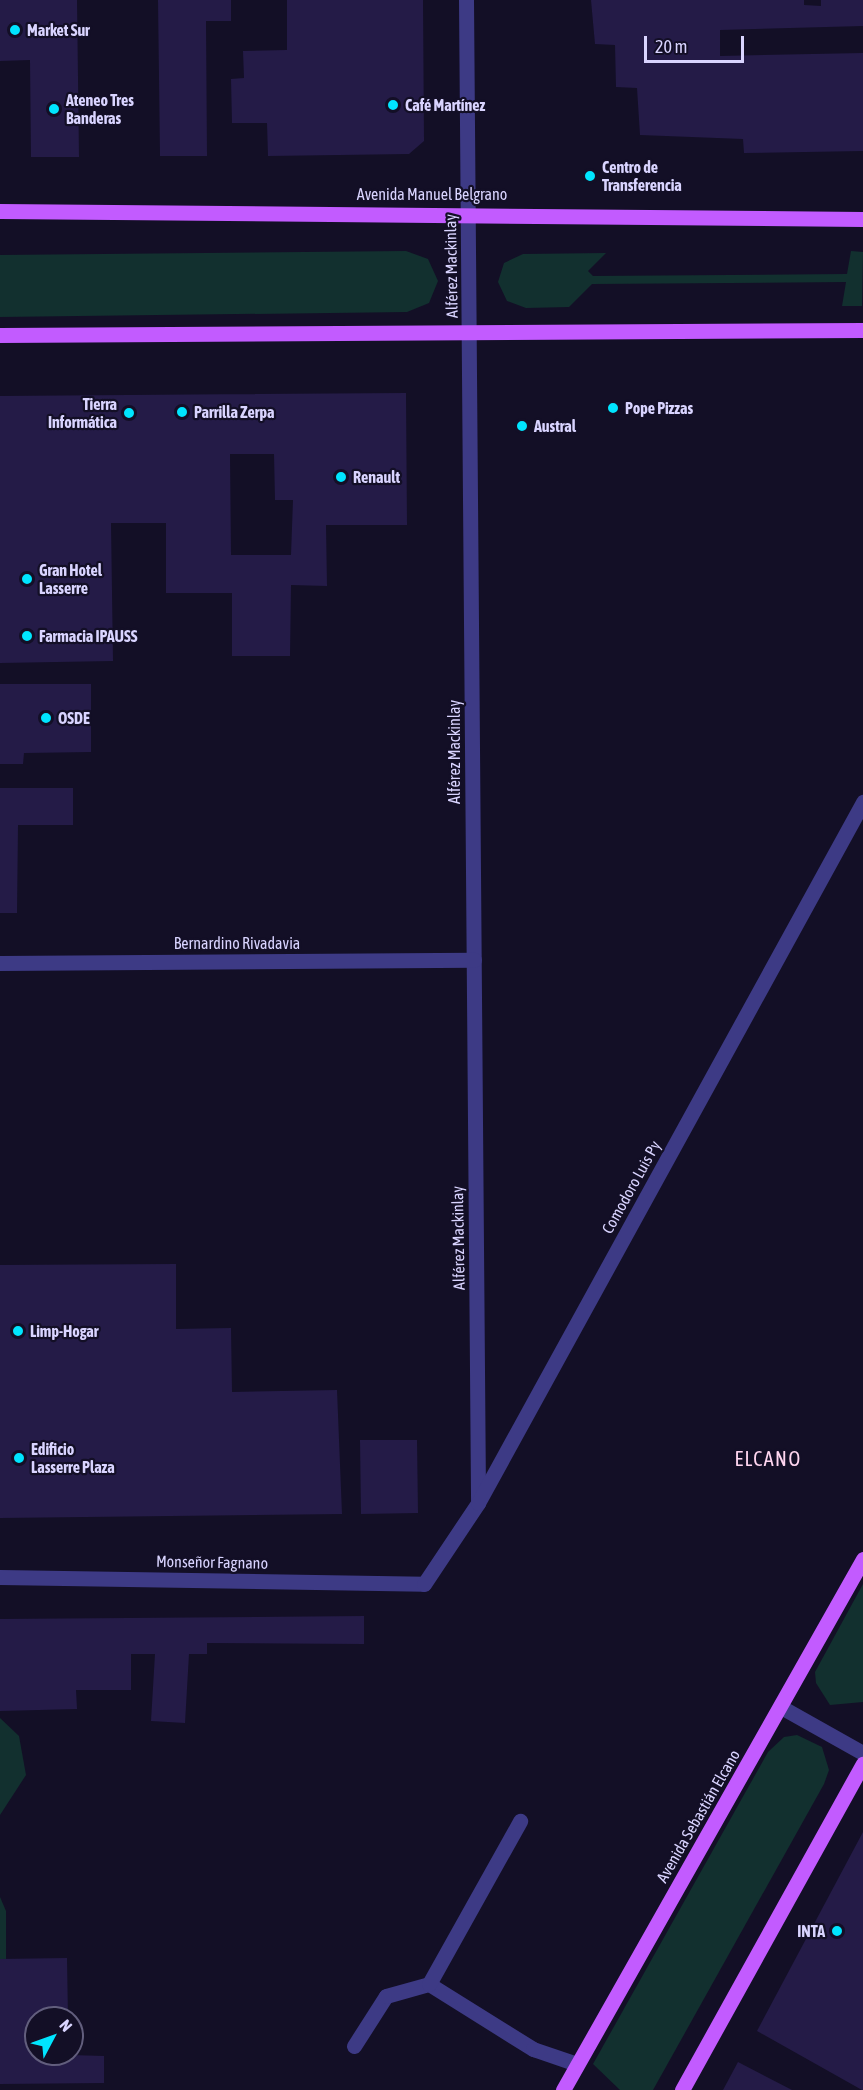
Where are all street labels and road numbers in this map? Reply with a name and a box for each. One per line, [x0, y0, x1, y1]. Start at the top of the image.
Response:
street label: Avenida Manuel Belgrano [357, 184, 507, 204]
street label: Alférez Mackinlay [440, 214, 462, 318]
street label: Alférez Mackinlay [444, 700, 464, 804]
street label: Bernardino Rivadavia [174, 933, 300, 953]
street label: Comodoro Luis Py [598, 1137, 664, 1237]
street label: Alférez Mackinlay [447, 1186, 469, 1290]
street label: Monseñor Fagnano [156, 1551, 268, 1573]
street label: Avenida Sebastián Elcano [652, 1746, 744, 1886]

